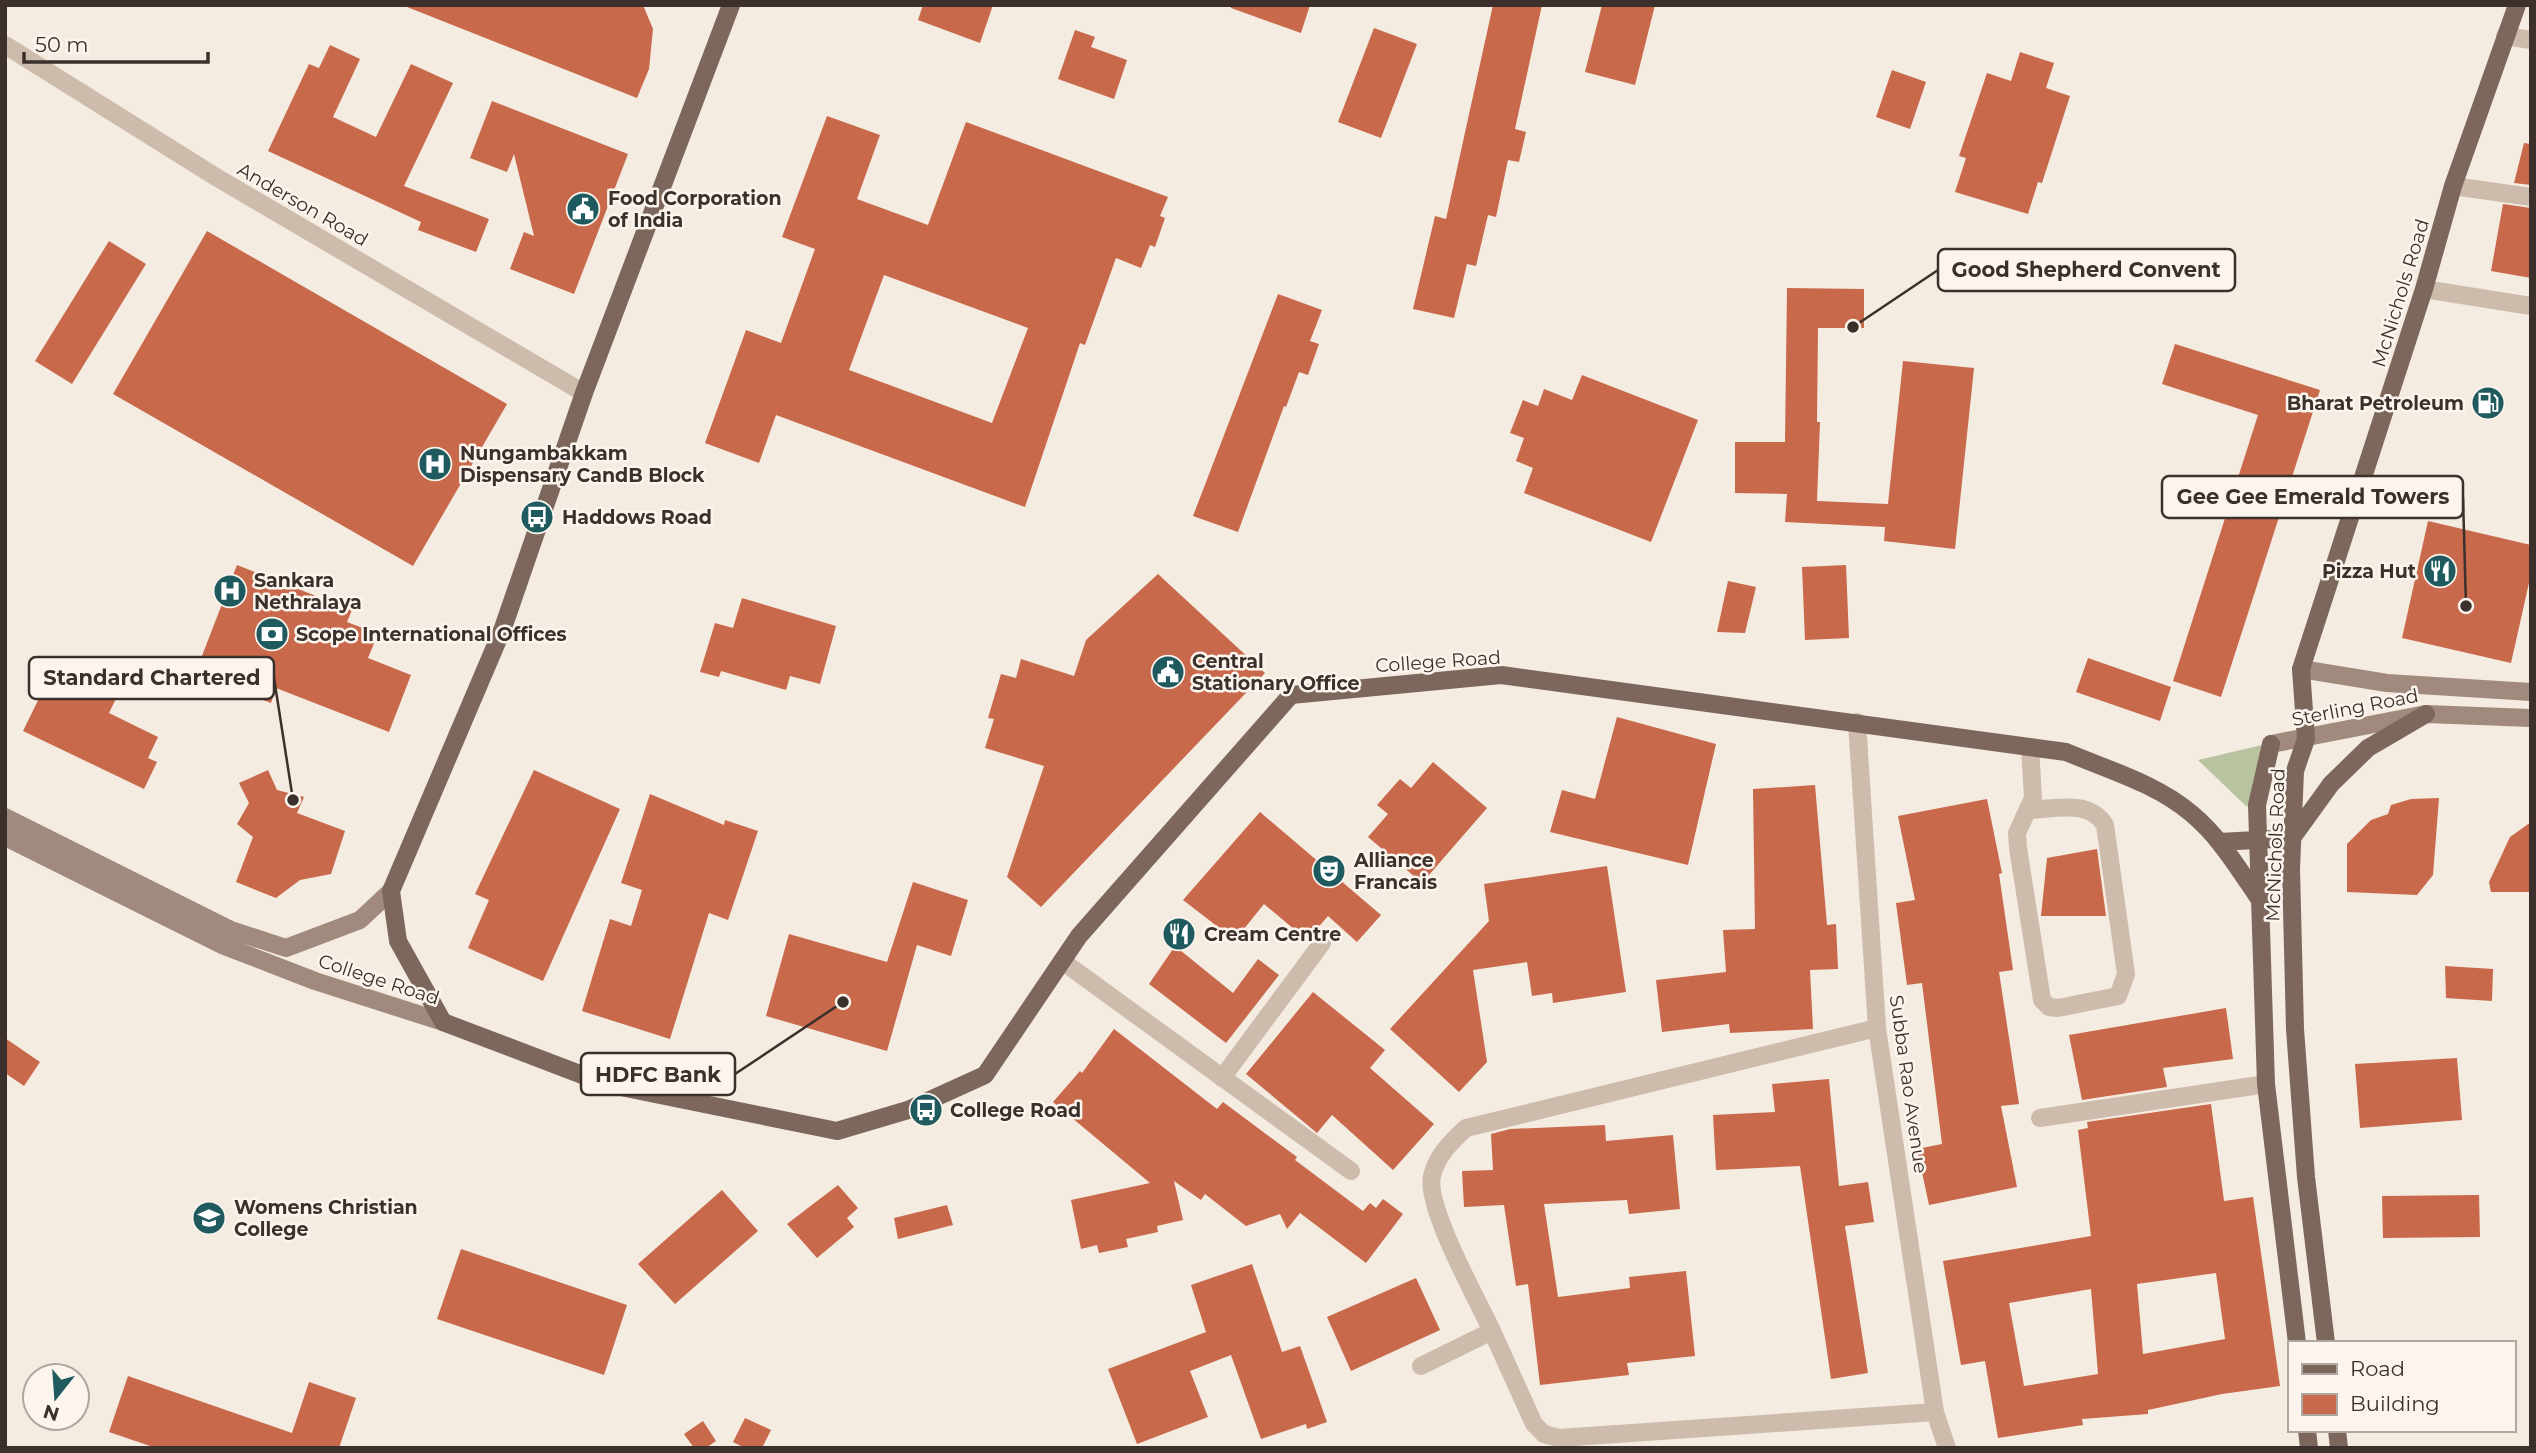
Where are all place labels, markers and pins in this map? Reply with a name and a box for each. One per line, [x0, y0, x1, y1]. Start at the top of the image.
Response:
place label: Food Corporation of India [608, 187, 782, 232]
public building icon: Food Corporation of India [564, 190, 602, 228]
callout: Good Shepherd Convent [1938, 249, 2235, 291]
fuel station icon: Bharat Petroleum [2469, 384, 2507, 422]
place label: Bharat Petroleum [2287, 392, 2464, 415]
place label: Nungambakkam Dispensary CandB Block [460, 442, 705, 487]
hospital icon: Nungambakkam Dispensary CandB Block [416, 445, 454, 483]
callout: Gee Gee Emerald Towers [2162, 476, 2463, 518]
bus stop icon: Haddows Road [518, 498, 556, 536]
place label: Haddows Road [562, 506, 712, 529]
restaurant icon: Pizza Hut [2421, 552, 2459, 590]
place label: Pizza Hut [2322, 560, 2416, 583]
place label: Sankara Nethralaya [254, 569, 362, 614]
hospital icon: Sankara Nethralaya [211, 572, 249, 610]
bank icon: Scope International Offices [253, 615, 291, 653]
place label: Scope International Offices [296, 623, 566, 646]
place label: Central Stationary Office [1192, 650, 1360, 695]
public building icon: Central Stationary Office [1149, 653, 1187, 691]
callout: Standard Chartered [29, 657, 274, 699]
place label: Alliance Francais [1353, 849, 1437, 894]
theatre icon: Alliance Francais [1310, 852, 1348, 890]
restaurant icon: Cream Centre [1160, 915, 1198, 953]
place label: Cream Centre [1204, 923, 1341, 946]
callout: HDFC Bank [581, 1053, 735, 1095]
bus stop icon: College Road [907, 1091, 945, 1129]
place label: College Road [950, 1099, 1081, 1122]
place label: Womens Christian College [234, 1196, 418, 1241]
school or university icon: Womens Christian College [190, 1199, 228, 1237]

